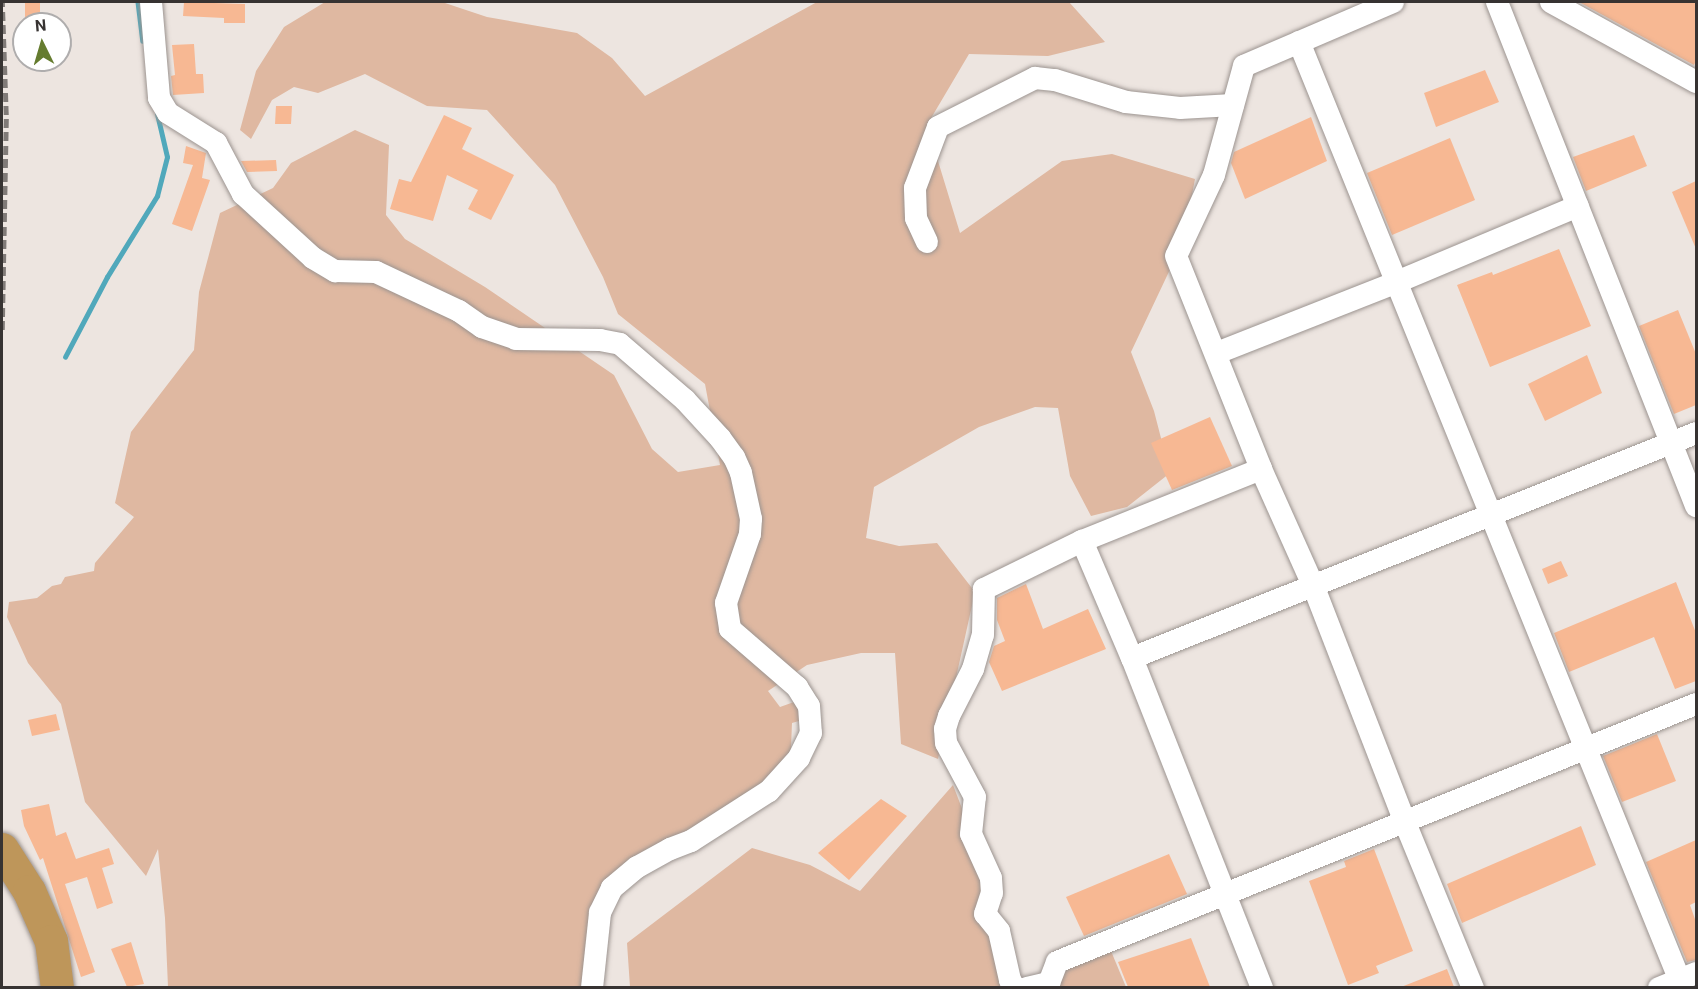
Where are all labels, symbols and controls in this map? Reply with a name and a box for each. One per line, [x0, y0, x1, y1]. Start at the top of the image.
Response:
north arrow [12, 12, 72, 72]
text: N [34, 16, 47, 36]

